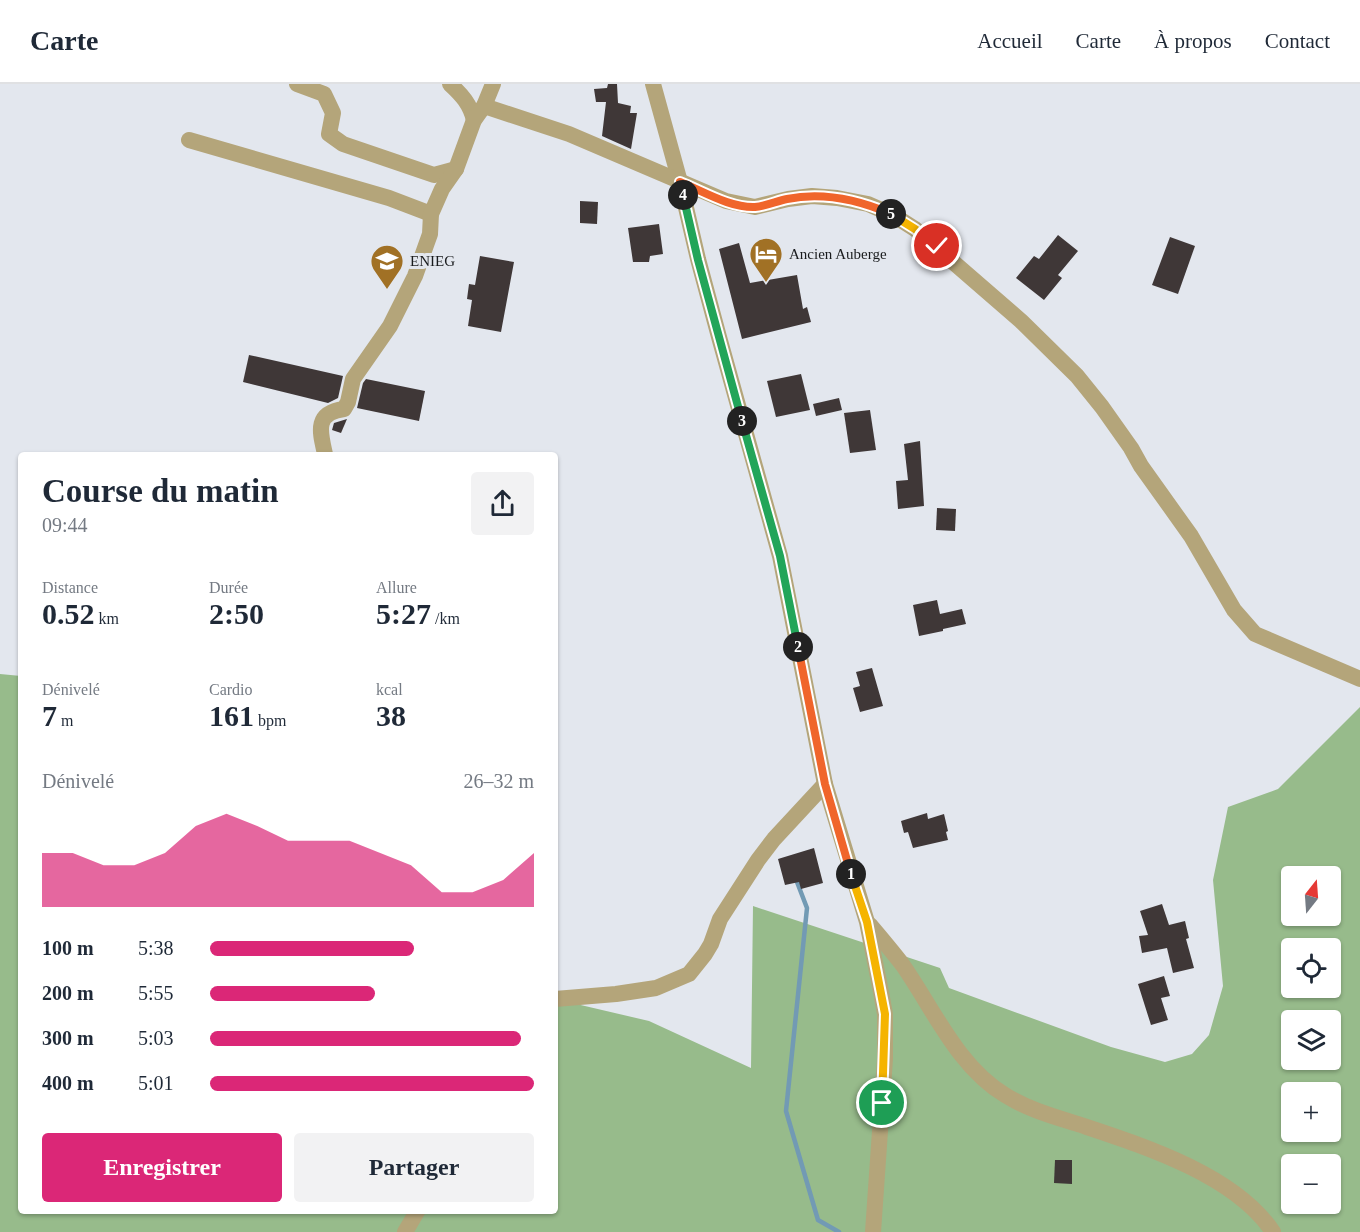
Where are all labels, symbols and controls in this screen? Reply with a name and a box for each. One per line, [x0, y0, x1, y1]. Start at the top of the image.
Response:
text: Carte [30, 25, 98, 56]
text: Accueil [977, 29, 1043, 53]
text: Carte [1076, 29, 1121, 53]
text: À propos [1154, 29, 1232, 53]
text: Contact [1265, 29, 1330, 53]
pin: 4 [668, 180, 698, 210]
text: 4 [679, 186, 687, 203]
pin: 5 [876, 199, 906, 229]
text: 5 [887, 205, 895, 222]
pin [911, 220, 962, 271]
icon: check [920, 229, 953, 262]
hotel icon: Ancien Auberge [748, 236, 784, 283]
school or university icon: ENIEG [369, 243, 405, 290]
place label: Ancien Auberge [789, 246, 887, 262]
place label: ENIEG [410, 253, 455, 269]
pin: 3 [727, 406, 757, 436]
text: 3 [738, 412, 746, 429]
button: share [471, 472, 534, 535]
text: Course du matin [42, 473, 279, 509]
text: 09:44 [42, 514, 88, 536]
text: Distance [42, 579, 98, 596]
text: Durée [209, 579, 248, 596]
text: Allure [376, 579, 417, 596]
text: 0.52 [42, 597, 95, 630]
text: 2:50 [209, 597, 264, 630]
text: 5:27 [376, 597, 431, 630]
text: km [95, 610, 119, 627]
text: /km [431, 610, 460, 627]
pin: 2 [783, 632, 813, 662]
text: 2 [794, 638, 802, 655]
text: Dénivelé [42, 681, 100, 698]
text: Cardio [209, 681, 253, 698]
text: kcal [376, 681, 403, 698]
text: 7 [42, 699, 57, 732]
text: 161 [209, 699, 254, 732]
text: 38 [376, 699, 406, 732]
text: m [57, 712, 73, 729]
text: bpm [254, 712, 286, 729]
text: Dénivelé [42, 770, 114, 792]
text: 26–32 m [463, 770, 534, 792]
pin: 1 [836, 859, 866, 889]
text: 1 [847, 865, 855, 882]
north arrow [1281, 866, 1341, 926]
map controls [1281, 866, 1341, 1214]
text: 100 m [42, 937, 94, 959]
text: 5:38 [138, 937, 174, 959]
button: locate [1281, 938, 1341, 998]
text: 200 m [42, 982, 94, 1004]
text: 5:55 [138, 982, 174, 1004]
button: layers [1281, 1010, 1341, 1070]
text: 300 m [42, 1027, 94, 1049]
text: 5:03 [138, 1027, 174, 1049]
text: 400 m [42, 1072, 94, 1094]
text: 5:01 [138, 1072, 174, 1094]
pin [856, 1077, 907, 1128]
button: + [1281, 1082, 1341, 1142]
icon: arrive [865, 1086, 898, 1119]
button: Enregistrer [42, 1133, 282, 1202]
button: Partager [294, 1133, 534, 1202]
button: − [1281, 1154, 1341, 1214]

